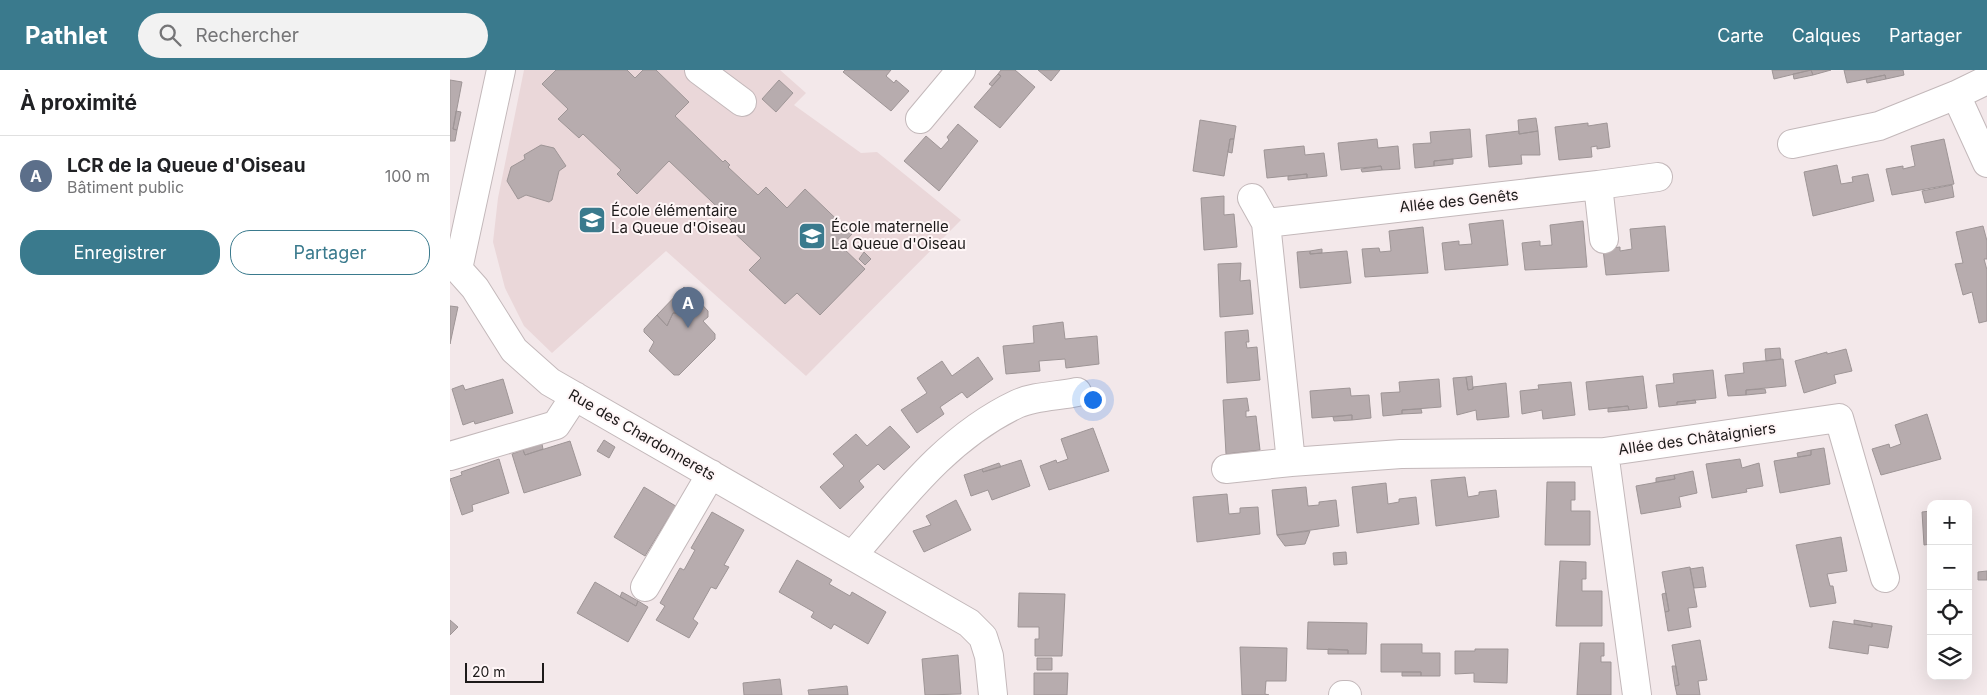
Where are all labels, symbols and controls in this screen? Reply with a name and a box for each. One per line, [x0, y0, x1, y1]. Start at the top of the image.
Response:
search box [138, 13, 488, 58]
text: Pathlet [25, 21, 108, 50]
icon: search [156, 21, 184, 49]
text: Rechercher [196, 24, 299, 47]
text: Carte [1717, 25, 1764, 46]
text: Calques [1792, 25, 1861, 46]
text: Partager [1889, 25, 1962, 46]
text: À proximité [20, 90, 137, 115]
text: LCR de la Queue d'Oiseau [67, 154, 305, 177]
text: A [30, 166, 42, 186]
text: 100 m [385, 166, 430, 186]
text: Bâtiment public [67, 177, 184, 197]
street label: Allée des Genêts [1398, 185, 1519, 216]
place label: École élémentaire La Queue d'Oiseau [611, 201, 746, 237]
school or university icon: École élémentaire La Queue d'Oiseau [577, 205, 607, 235]
place label: École maternelle La Queue d'Oiseau [831, 217, 966, 253]
school or university icon: École maternelle La Queue d'Oiseau [797, 221, 827, 251]
button: Enregistrer [20, 230, 220, 275]
button: Partager [230, 230, 430, 275]
pin: A [672, 287, 704, 328]
street label: Rue des Chardonnerets [565, 385, 719, 485]
your location [1080, 387, 1106, 413]
street label: Allée des Châtaigniers [1617, 418, 1777, 459]
map controls [1927, 500, 1972, 680]
button: + [1927, 500, 1972, 545]
button: − [1927, 545, 1972, 590]
button: locate [1927, 590, 1972, 635]
button: layers [1927, 635, 1972, 680]
scale bar [465, 660, 544, 683]
text: 20 m [472, 663, 506, 680]

